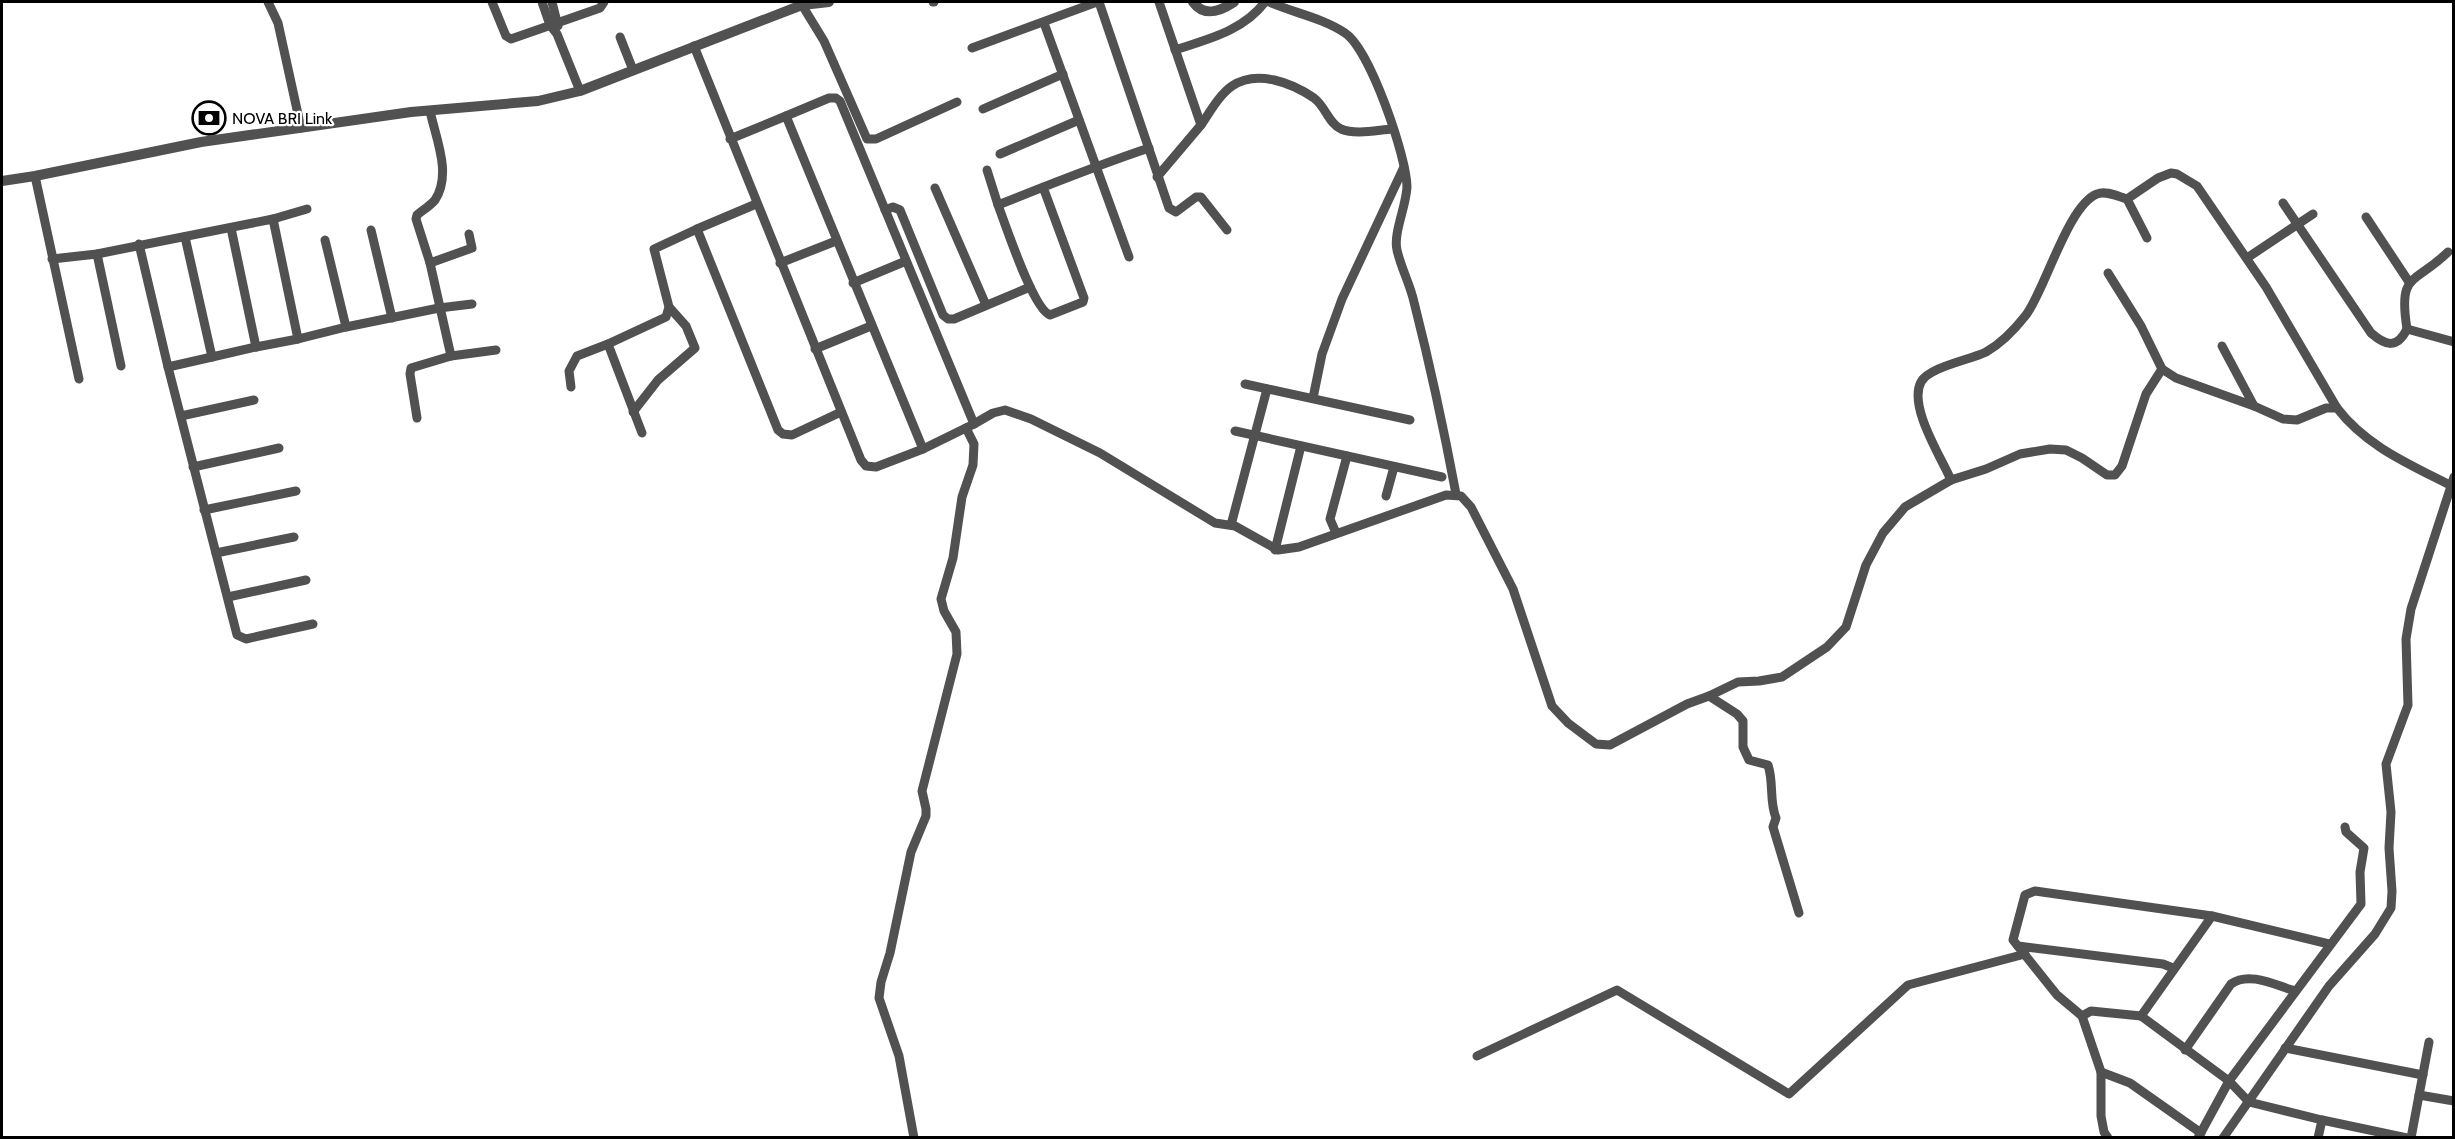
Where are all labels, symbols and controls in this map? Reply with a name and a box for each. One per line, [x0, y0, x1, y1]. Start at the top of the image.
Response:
bank icon: NOVA BRI Link [191, 100, 227, 136]
place label: NOVA BRI Link [232, 109, 333, 128]

